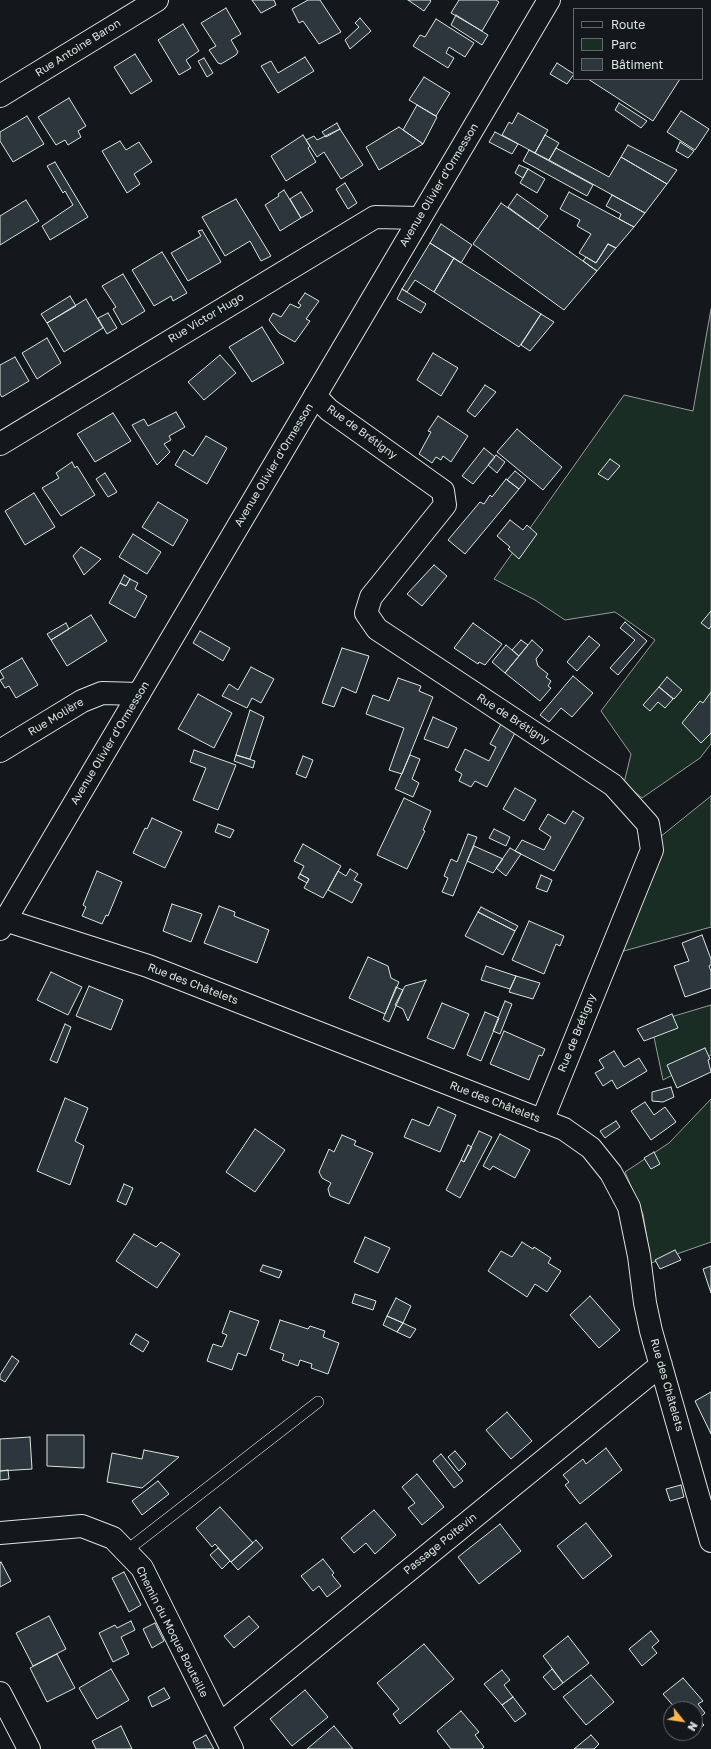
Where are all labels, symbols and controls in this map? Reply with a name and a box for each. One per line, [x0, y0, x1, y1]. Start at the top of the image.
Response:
legend [573, 8, 703, 80]
street label: Rue Antoine Baron [33, 16, 123, 80]
text: Route [611, 17, 645, 32]
text: Parc [611, 37, 637, 52]
text: Bâtiment [611, 57, 663, 72]
street label: Avenue Olivier d'Ormesson [397, 121, 481, 249]
street label: Rue Victor Hugo [166, 290, 246, 346]
street label: Avenue Olivier d'Ormesson [232, 401, 316, 529]
street label: Rue de Brétigny [324, 402, 400, 462]
street label: Avenue Olivier d'Ormesson [68, 679, 152, 807]
street label: Rue de Brétigny [474, 691, 552, 747]
street label: Rue Molière [26, 695, 86, 739]
street label: Rue des Châtelets [146, 961, 240, 1007]
street label: Rue de Brétigny [555, 992, 599, 1074]
street label: Rue des Châtelets [448, 1079, 542, 1125]
street label: Rue des Châtelets [647, 1337, 687, 1433]
street label: Passage Poitevin [401, 1511, 479, 1577]
street label: Chemin du Moque Bouteille [133, 1564, 211, 1700]
north arrow [663, 1701, 703, 1741]
text: N [685, 1720, 701, 1734]

